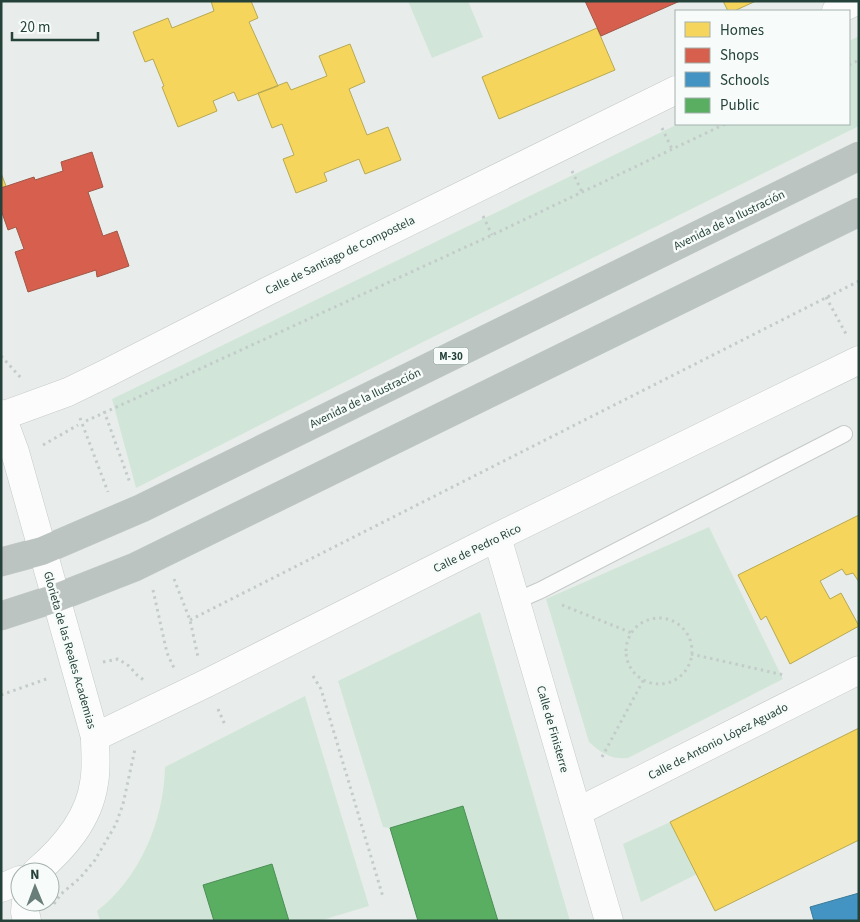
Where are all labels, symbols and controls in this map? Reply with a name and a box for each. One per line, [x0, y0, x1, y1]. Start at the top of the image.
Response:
scale bar [12, 10, 99, 42]
legend [675, 10, 850, 125]
text: 20 m [20, 17, 50, 38]
text: Homes [720, 20, 764, 41]
text: Shops [720, 45, 759, 66]
text: Schools [720, 70, 769, 91]
text: Public [720, 95, 759, 116]
street label: Avenida de la Ilustración [671, 186, 788, 255]
street label: Calle de Santiago de Compostela [263, 212, 418, 299]
road number: M-30 [434, 348, 468, 364]
street label: Avenida de la Ilustración [307, 364, 424, 433]
street label: Calle de Pedro Rico [430, 520, 524, 577]
street label: Glorieta de las Reales Academias [39, 569, 100, 731]
street label: Calle de Finisterre [532, 684, 573, 775]
street label: Calle de Antonio López Aguado [645, 699, 791, 784]
north arrow [10, 862, 60, 912]
text: N [30, 865, 40, 885]

